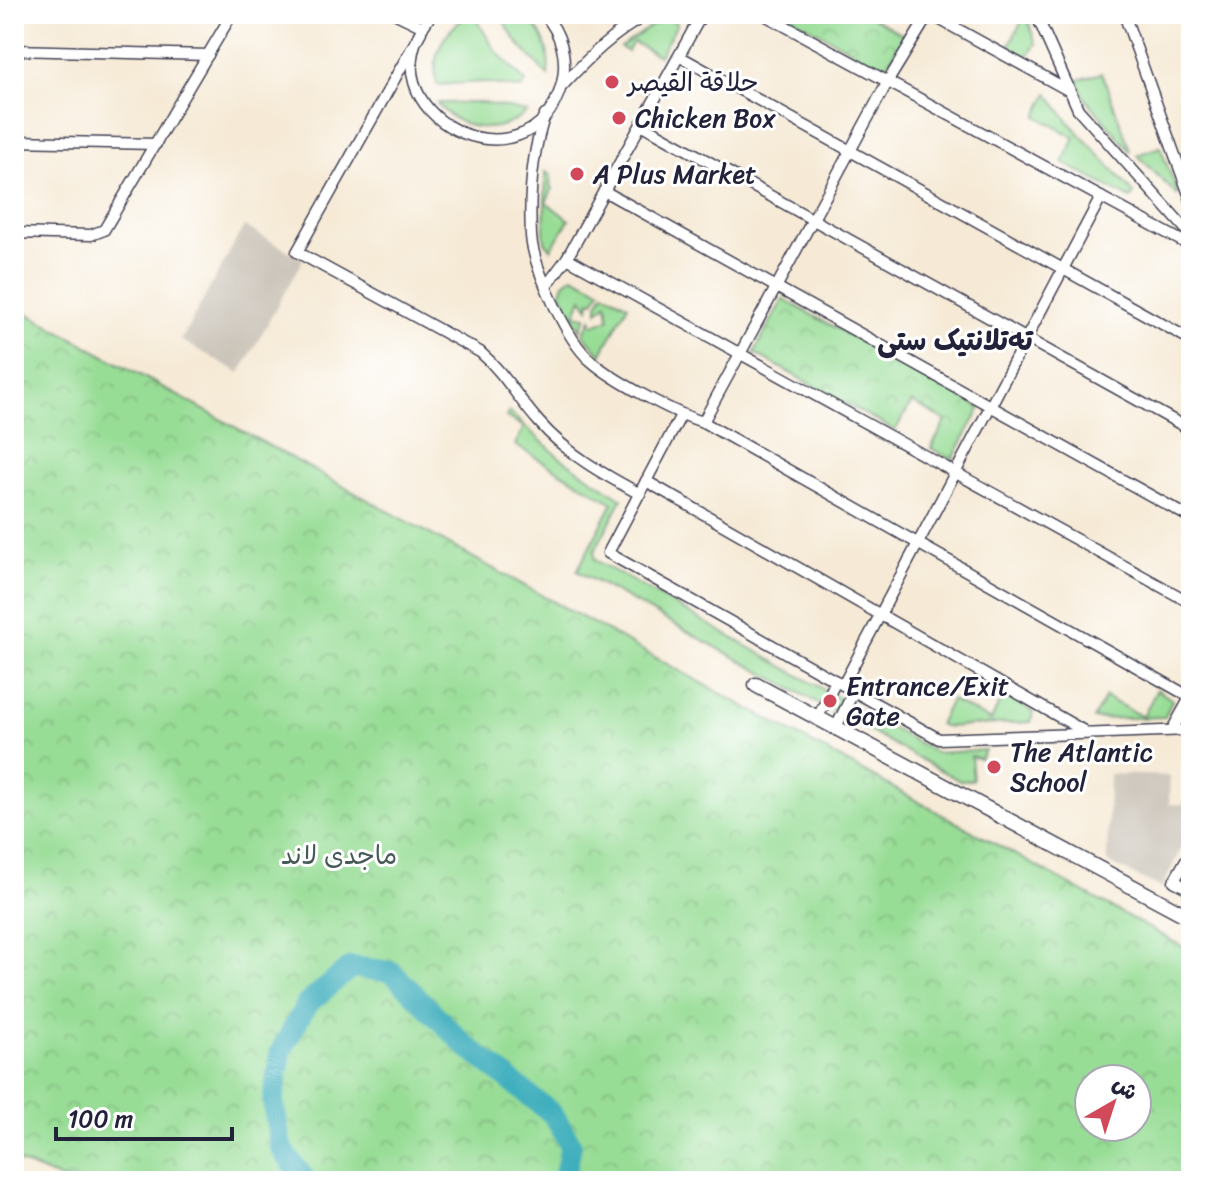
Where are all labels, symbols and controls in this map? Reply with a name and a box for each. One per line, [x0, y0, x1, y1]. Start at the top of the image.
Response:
place label: حلاقة القيصر [626, 59, 759, 105]
marker: حلاقة القيصر [603, 73, 621, 91]
place label: Chicken Box [635, 95, 776, 141]
marker: Chicken Box [610, 109, 628, 127]
place label: A Plus Market [592, 151, 756, 197]
marker: A Plus Market [568, 165, 586, 183]
district label: تەتلانتیک ستی [877, 316, 1034, 365]
place label: Entrance/Exit Gate [846, 663, 1009, 739]
marker: Entrance/Exit Gate [821, 692, 839, 710]
place label: The Atlantic School [1010, 729, 1153, 805]
marker: The Atlantic School [985, 758, 1003, 776]
park label: ماجدی لاند [281, 832, 397, 878]
north arrow [1073, 1063, 1153, 1143]
text: ش [1104, 1065, 1147, 1111]
scale bar [56, 1091, 232, 1141]
text: 100 m [68, 1098, 133, 1140]

